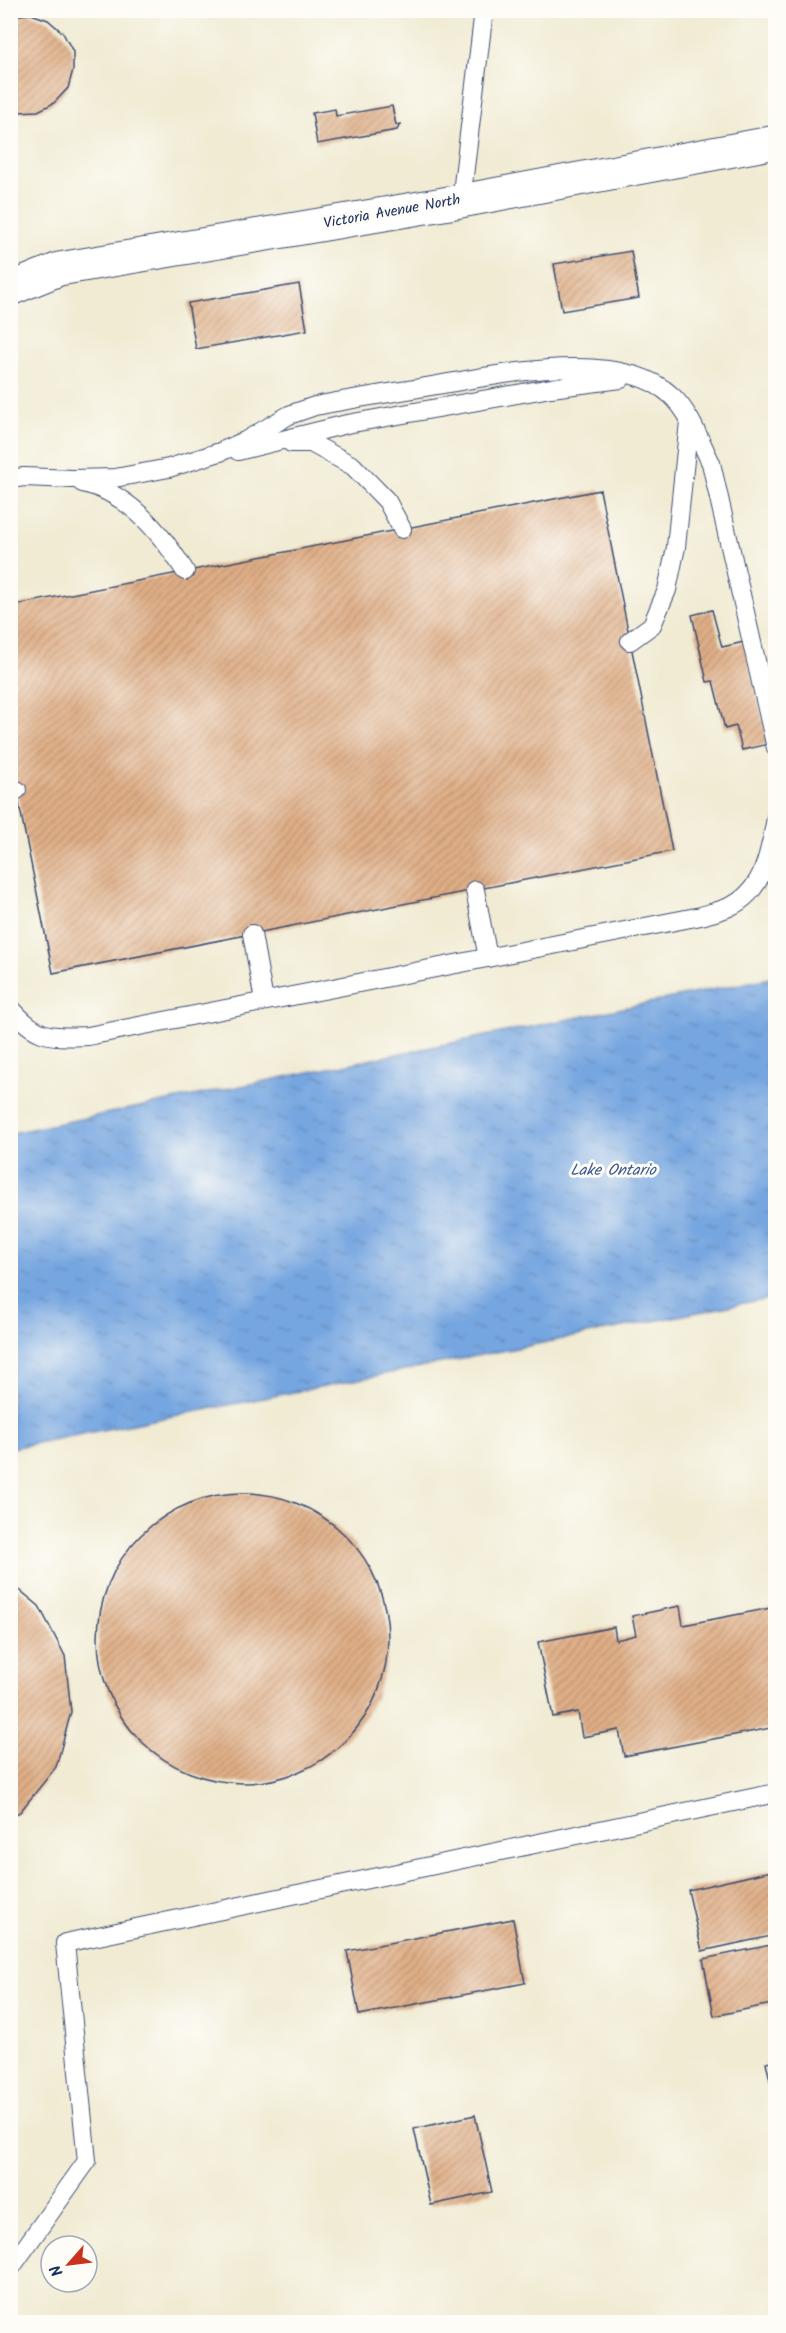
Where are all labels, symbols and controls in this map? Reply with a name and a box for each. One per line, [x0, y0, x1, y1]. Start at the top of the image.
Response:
street label: Victoria Avenue North [322, 188, 462, 236]
water label: Lake Ontario [570, 1158, 658, 1183]
north arrow [39, 2234, 99, 2294]
text: N [44, 2260, 70, 2281]

